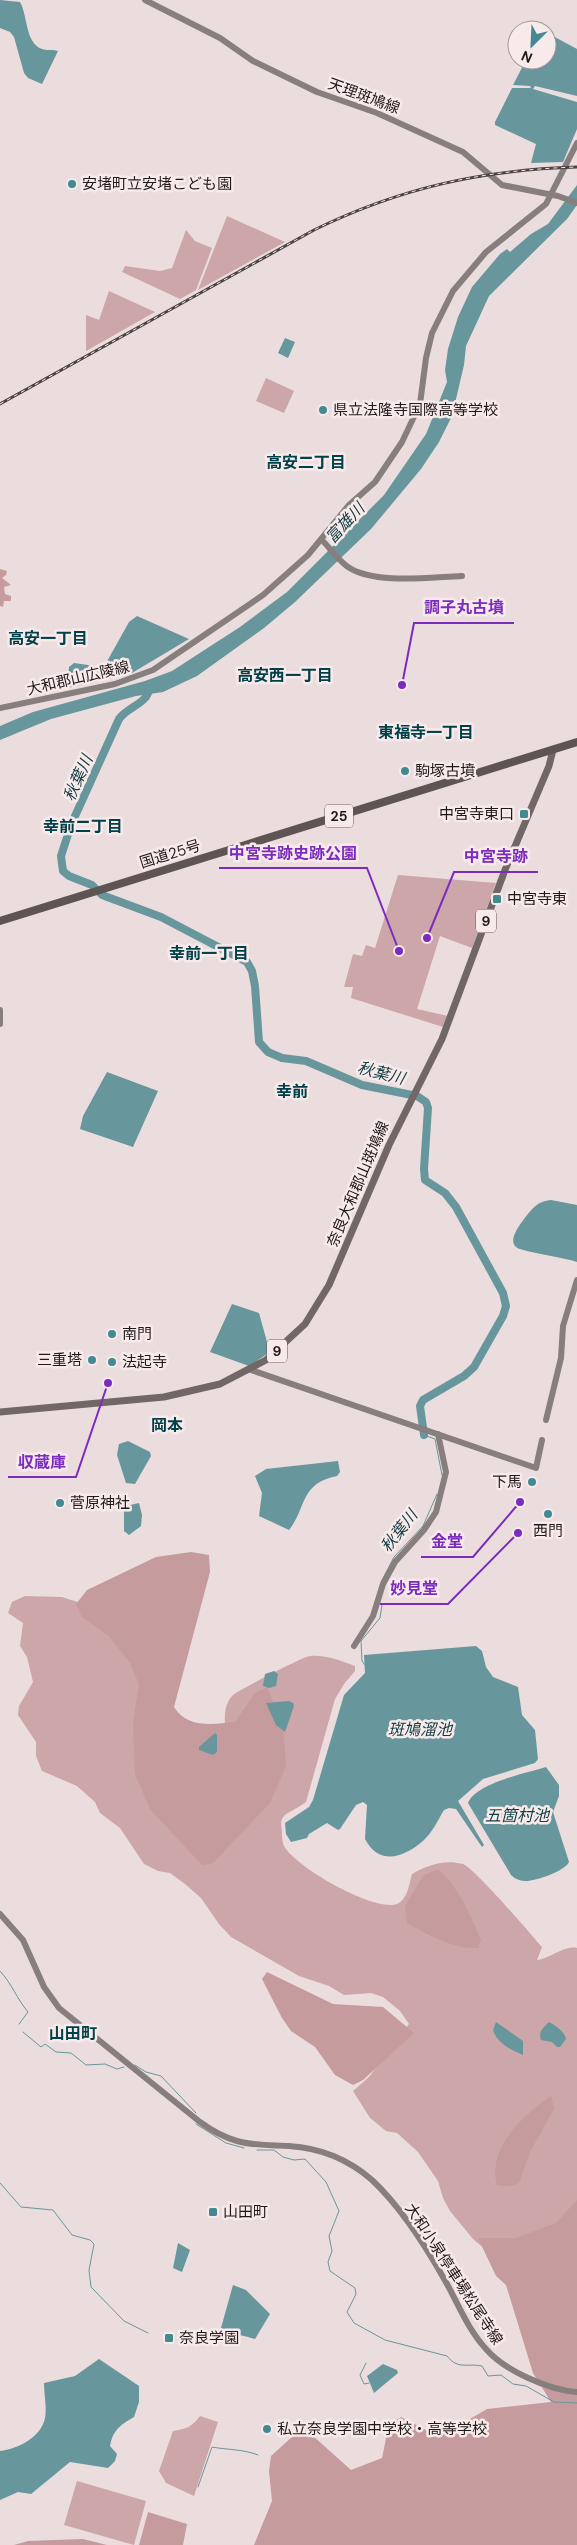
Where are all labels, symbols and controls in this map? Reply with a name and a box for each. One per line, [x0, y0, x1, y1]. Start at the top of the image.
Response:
north arrow [507, 20, 557, 70]
text: N [518, 47, 535, 67]
street label: 天理斑鳩線 [325, 74, 403, 118]
place label: 安堵町立安堵こども園 [82, 174, 232, 194]
marker: 安堵町立安堵こども園 [66, 178, 78, 190]
place label: 県立法隆寺国際高等学校 [333, 400, 498, 420]
marker: 県立法隆寺国際高等学校 [317, 404, 329, 416]
district label: 高安二丁目 [266, 452, 346, 473]
water label: 富雄川 [321, 497, 370, 548]
callout: 調子丸古墳 [414, 592, 514, 623]
text: 調子丸古墳 [424, 597, 504, 618]
district label: 高安一丁目 [8, 628, 88, 649]
street label: 大和郡山広陵線 [25, 656, 131, 700]
district label: 高安西一丁目 [237, 665, 333, 686]
district label: 東福寺一丁目 [378, 722, 474, 743]
water label: 秋葉川 [59, 750, 98, 804]
place label: 駒塚古墳 [415, 761, 475, 781]
marker: 駒塚古墳 [399, 765, 411, 777]
road number: 25 [325, 804, 353, 828]
place label: 中宮寺東口 [439, 804, 514, 824]
marker: 中宮寺東口 [518, 808, 530, 820]
district label: 幸前二丁目 [43, 816, 123, 837]
street label: 国道25号 [137, 835, 203, 873]
callout: 中宮寺跡史跡公園 [219, 837, 367, 868]
callout: 中宮寺跡 [454, 841, 538, 872]
text: 中宮寺跡史跡公園 [229, 843, 357, 864]
text: 中宮寺跡 [464, 846, 528, 867]
place label: 中宮寺東 [507, 889, 567, 909]
marker: 中宮寺東 [491, 893, 503, 905]
road number: 9 [476, 909, 496, 932]
district label: 幸前一丁目 [169, 943, 249, 964]
water label: 秋葉川 [355, 1057, 409, 1089]
district label: 幸前 [276, 1081, 308, 1102]
street label: 奈良大和郡山斑鳩線 [322, 1118, 394, 1250]
place label: 南門 [122, 1324, 152, 1344]
marker: 南門 [106, 1328, 118, 1340]
road number: 9 [267, 1340, 287, 1362]
place label: 三重塔 [37, 1350, 82, 1370]
place label: 法起寺 [122, 1352, 167, 1372]
marker: 三重塔 [86, 1354, 98, 1366]
marker: 法起寺 [106, 1356, 118, 1368]
district label: 岡本 [151, 1415, 183, 1436]
callout: 収蔵庫 [8, 1446, 76, 1477]
text: 収蔵庫 [18, 1452, 66, 1473]
place label: 下馬 [492, 1472, 522, 1492]
marker: 下馬 [526, 1476, 538, 1488]
place label: 菅原神社 [70, 1493, 130, 1513]
marker: 菅原神社 [54, 1497, 66, 1509]
water label: 秋葉川 [376, 1504, 423, 1556]
marker: 西門 [542, 1508, 554, 1520]
place label: 西門 [533, 1521, 563, 1541]
callout: 金堂 [421, 1526, 473, 1557]
text: 金堂 [431, 1531, 463, 1552]
callout: 妙見堂 [380, 1573, 448, 1604]
text: 妙見堂 [390, 1578, 438, 1599]
water label: 斑鳩溜池 [388, 1719, 454, 1740]
water label: 五箇村池 [485, 1805, 551, 1826]
district label: 山田町 [49, 2023, 97, 2044]
street label: 大和小泉停車場松尾寺線 [401, 2199, 507, 2349]
place label: 山田町 [223, 2202, 268, 2222]
marker: 山田町 [207, 2206, 219, 2218]
place label: 奈良学園 [179, 2328, 239, 2348]
marker: 奈良学園 [163, 2332, 175, 2344]
place label: 私立奈良学園中学校・高等学校 [277, 2419, 487, 2439]
marker: 私立奈良学園中学校・高等学校 [261, 2423, 273, 2435]

